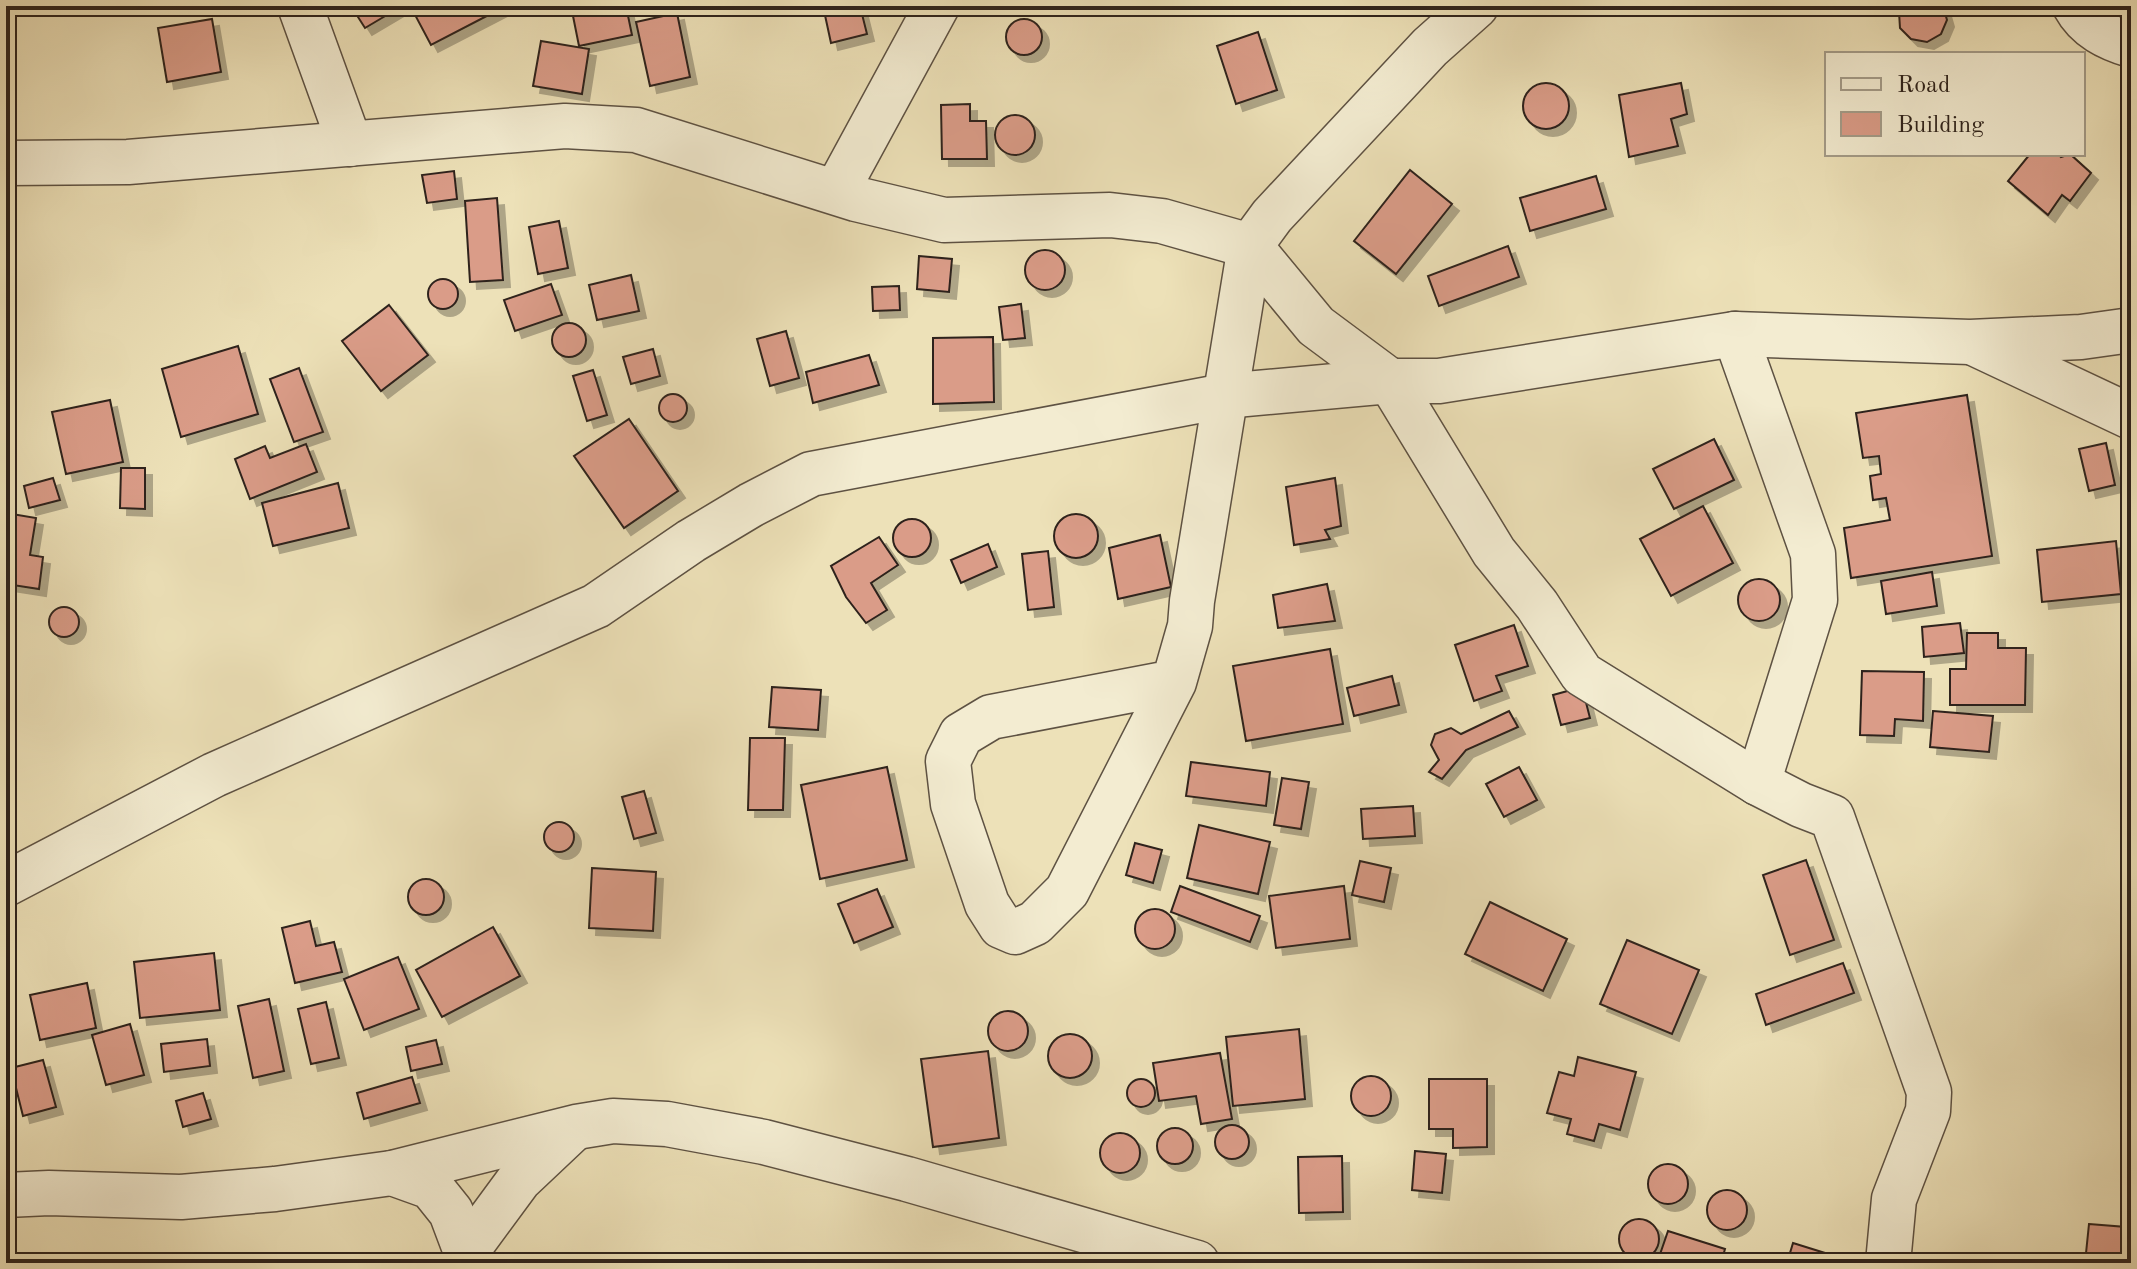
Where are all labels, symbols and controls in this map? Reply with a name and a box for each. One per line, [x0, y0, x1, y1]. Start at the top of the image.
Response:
legend [1825, 52, 2085, 156]
text: Road [1897, 74, 1950, 98]
text: Building [1897, 114, 1984, 138]

